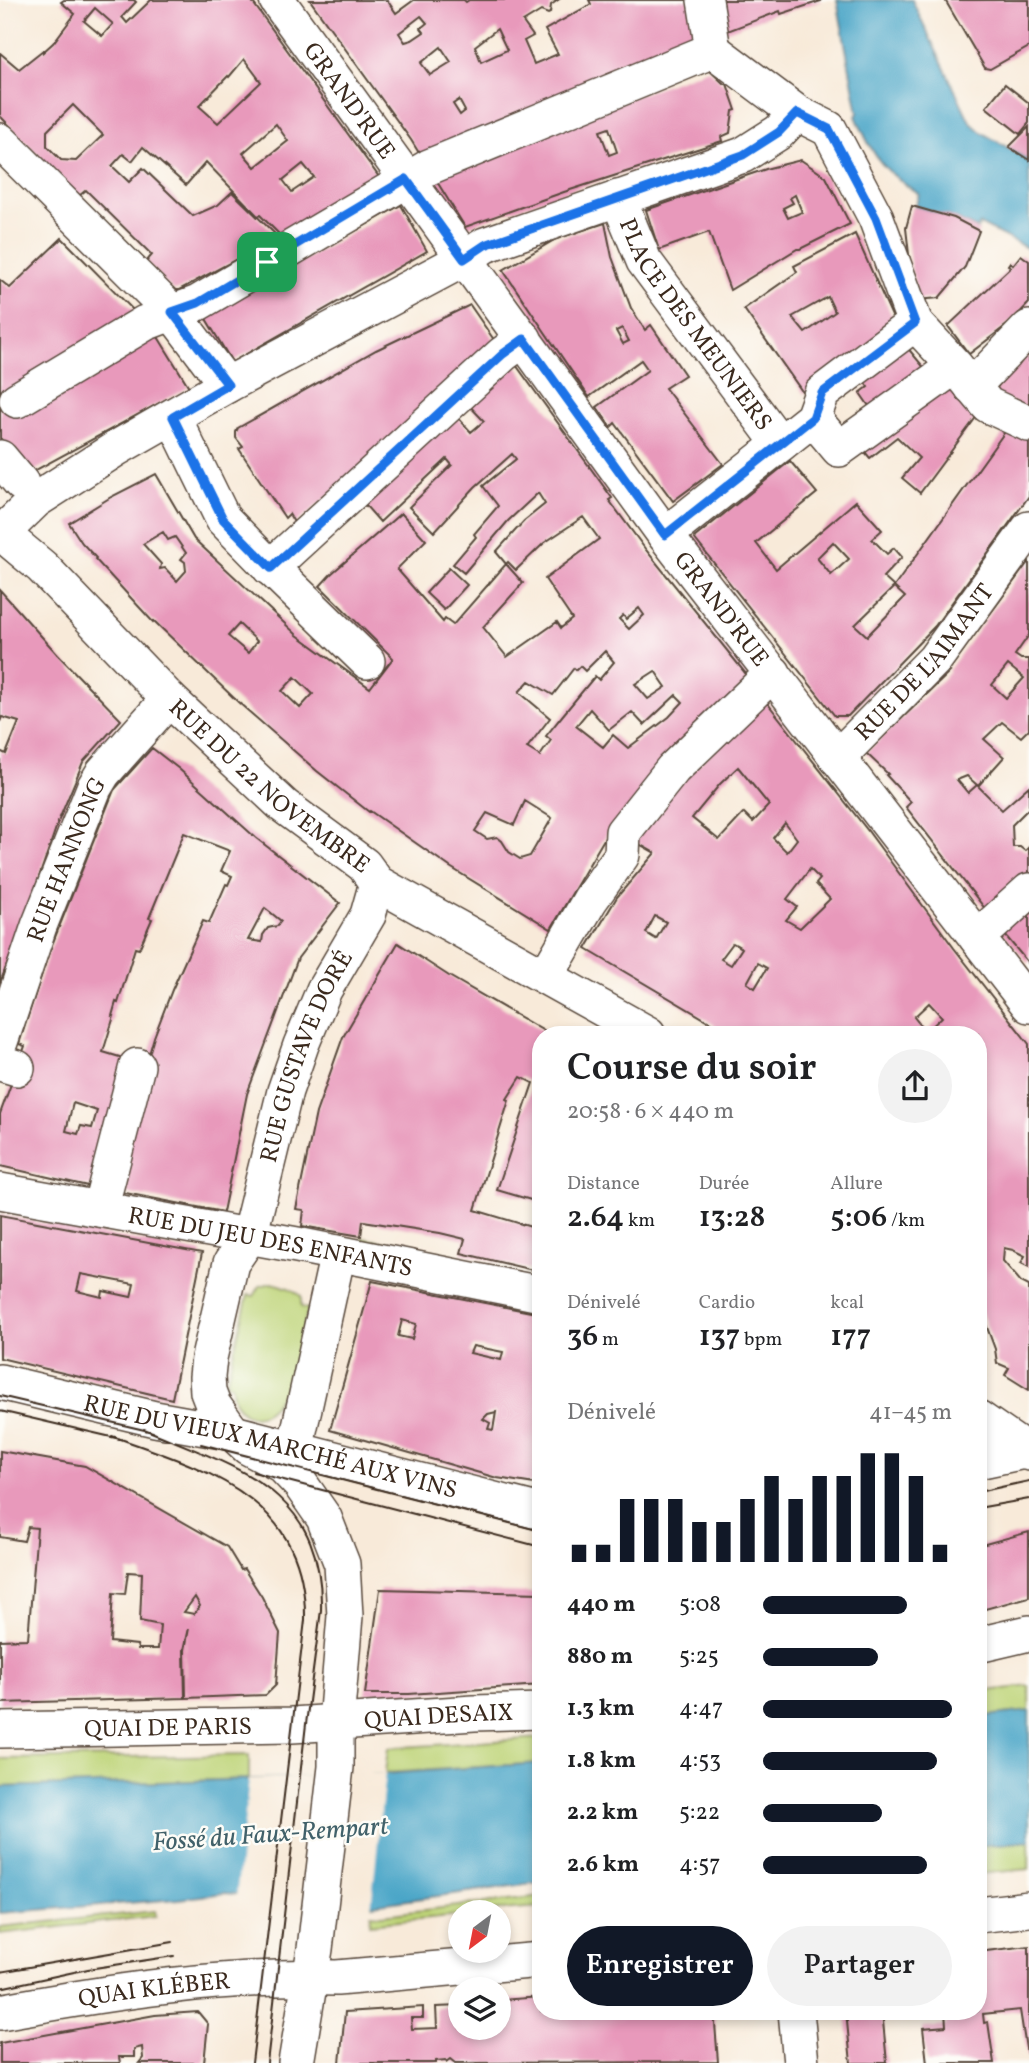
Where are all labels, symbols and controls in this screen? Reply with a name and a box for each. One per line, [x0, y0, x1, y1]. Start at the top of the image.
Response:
street label: GRAND'RUE [294, 36, 402, 167]
street label: PLACE DES MEUNIERS [609, 213, 779, 438]
pin [237, 232, 297, 292]
icon: arrive [248, 243, 286, 281]
street label: GRAND'RUE [665, 545, 776, 675]
street label: RUE DE L'AIMANT [848, 577, 1003, 750]
street label: RUE DU 22 NOVEMBRE [160, 692, 376, 883]
street label: RUE HANNONG [20, 771, 116, 947]
street label: RUE GUSTAVE DORÉ [253, 945, 363, 1166]
text: Course du soir [567, 1043, 817, 1096]
button: share [878, 1049, 952, 1123]
text: 20:58 · 6 × 440 m [567, 1096, 734, 1128]
text: Distance [567, 1171, 640, 1197]
text: Durée [699, 1171, 749, 1197]
text: Allure [830, 1171, 883, 1197]
text: 2.64 [567, 1197, 624, 1239]
text: 13:28 [699, 1197, 766, 1239]
text: 5:06 [830, 1197, 887, 1239]
street label: RUE DU JEU DES ENFANTS [125, 1200, 415, 1287]
text: km [624, 1208, 655, 1234]
text: /km [887, 1208, 925, 1234]
text: Dénivelé [567, 1290, 640, 1316]
text: Cardio [699, 1290, 755, 1316]
text: kcal [830, 1290, 864, 1316]
text: 36 [567, 1316, 598, 1358]
text: 137 [699, 1316, 740, 1358]
text: 177 [830, 1316, 871, 1358]
text: m [598, 1327, 619, 1353]
text: bpm [740, 1327, 782, 1353]
street label: RUE DU VIEUX MARCHÉ AUX VINS [80, 1387, 460, 1509]
text: Dénivelé [567, 1397, 656, 1429]
text: 41–45 m [869, 1397, 952, 1429]
text: 440 m [567, 1589, 635, 1621]
text: 5:08 [679, 1589, 721, 1621]
text: 880 m [567, 1641, 633, 1673]
text: 5:25 [679, 1641, 719, 1673]
text: 1.3 km [567, 1693, 635, 1725]
text: 4:47 [679, 1693, 723, 1725]
street label: QUAI DESAIX [363, 1697, 514, 1739]
street label: QUAI DE PARIS [84, 1711, 252, 1748]
text: 1.8 km [567, 1745, 636, 1777]
text: 4:53 [679, 1745, 721, 1777]
text: 2.2 km [567, 1797, 638, 1829]
text: 5:22 [679, 1797, 720, 1829]
water label: Fossé du Faux-Rempart [151, 1809, 390, 1861]
text: 2.6 km [567, 1849, 639, 1881]
text: 4:57 [679, 1849, 720, 1881]
north arrow [448, 1900, 511, 1964]
map controls [448, 1900, 511, 2040]
button: Enregistrer [567, 1926, 753, 2006]
button: Partager [767, 1926, 952, 2006]
street label: QUAI KLÉBER [76, 1965, 232, 2017]
button: layers [448, 1977, 511, 2040]

